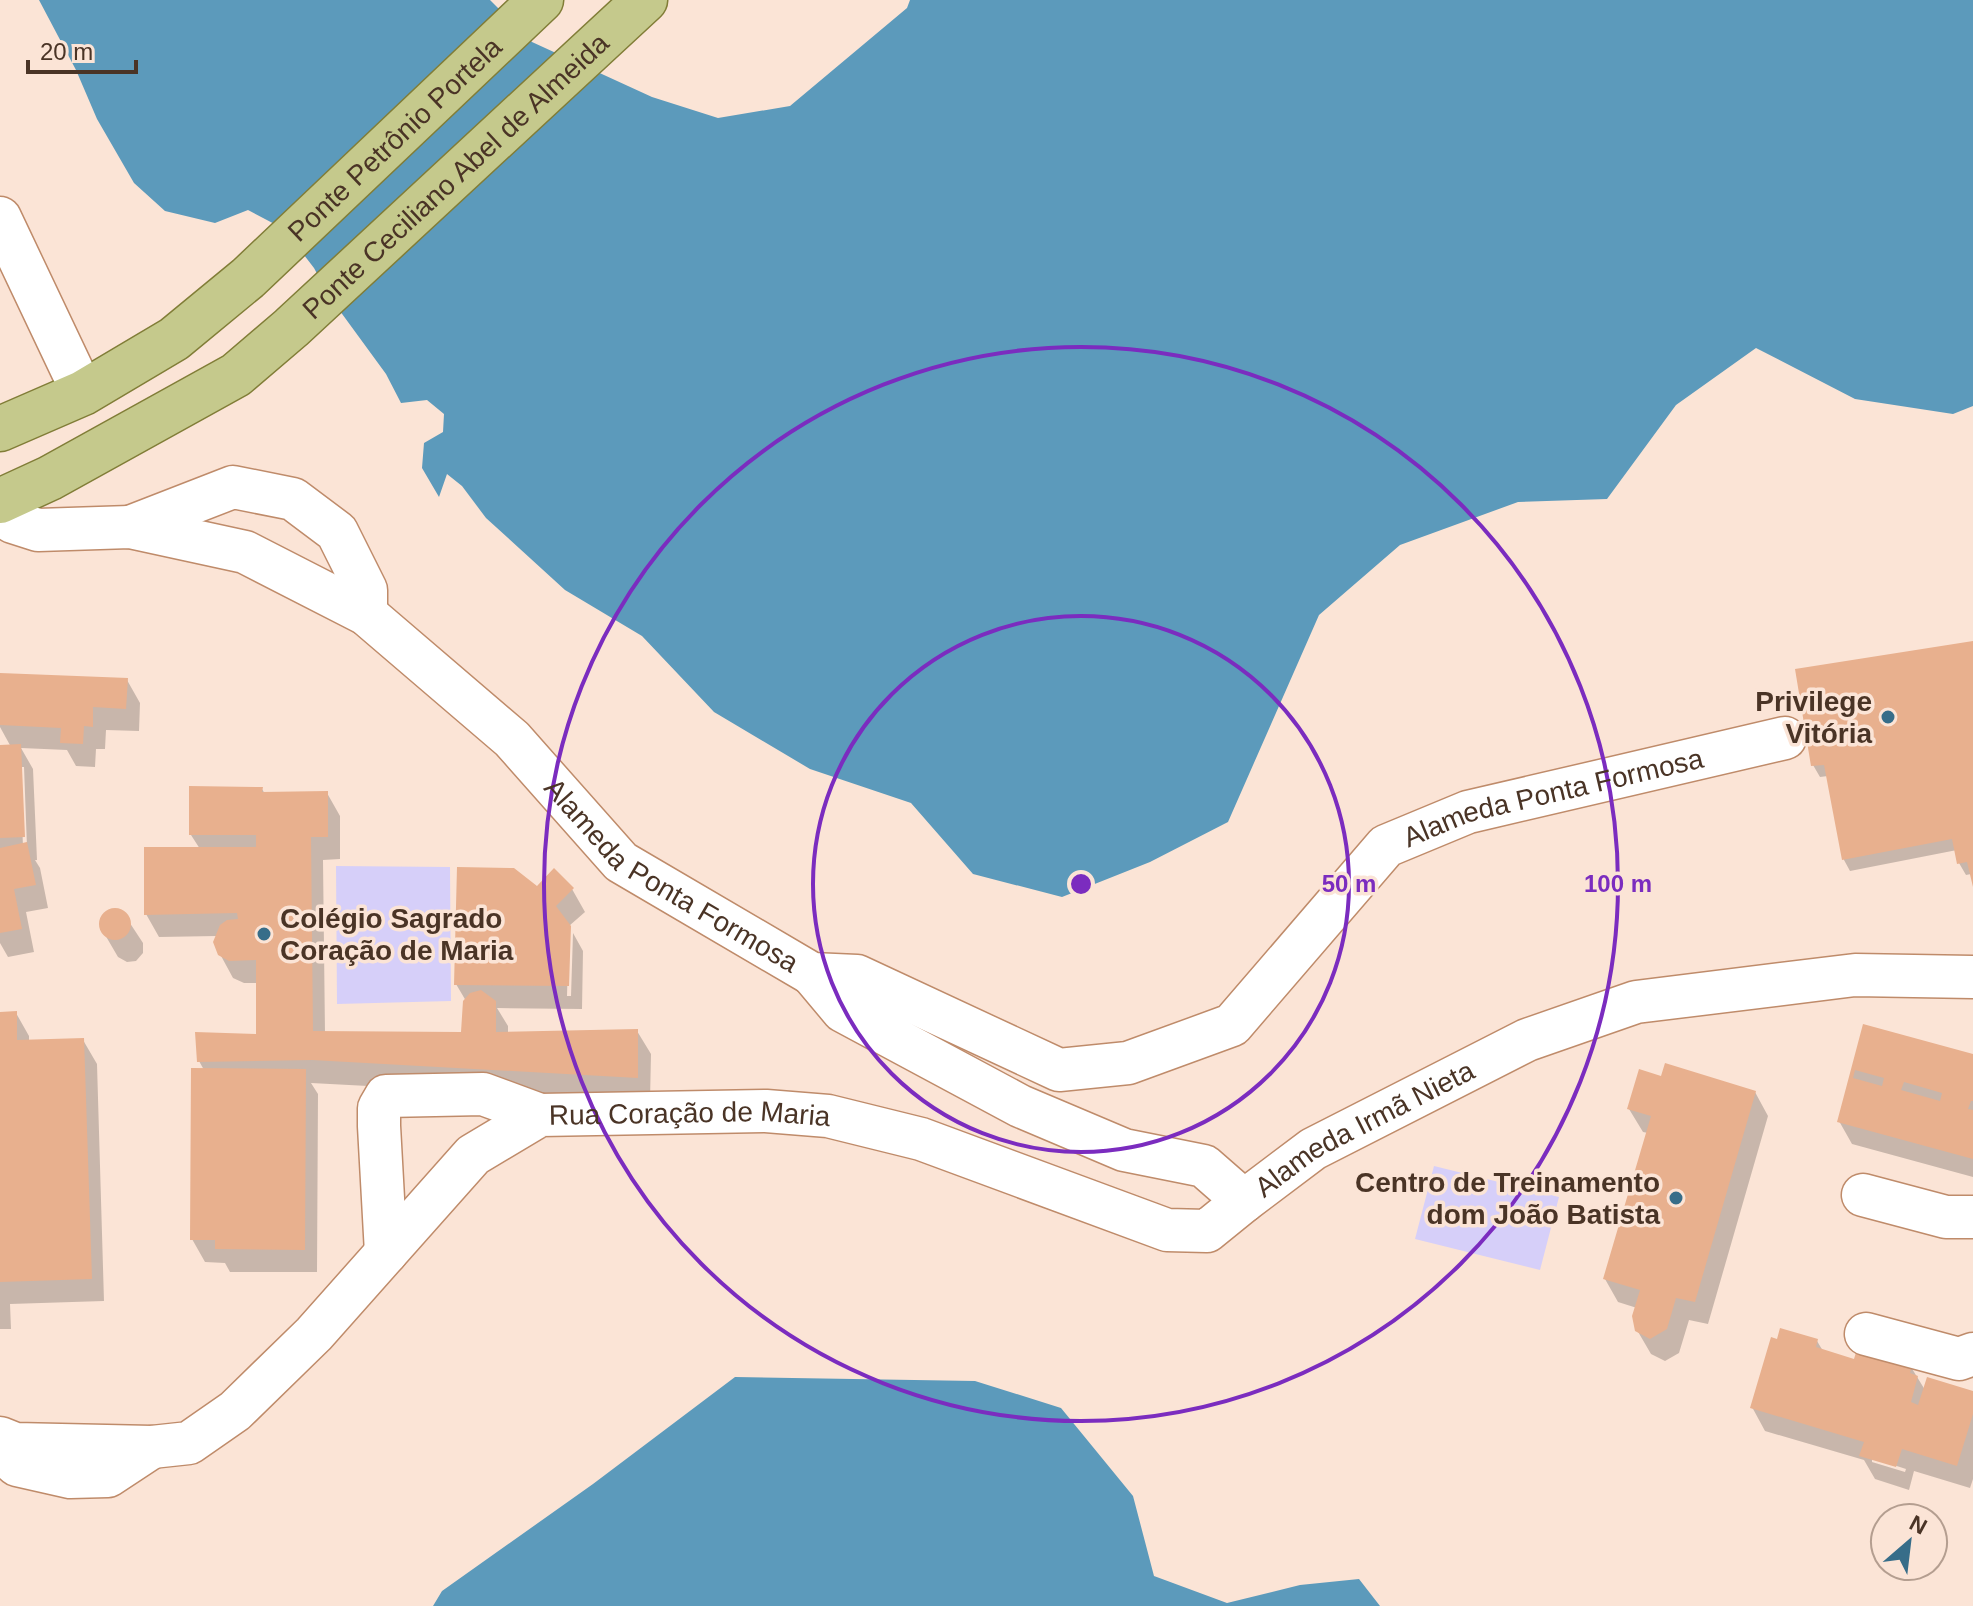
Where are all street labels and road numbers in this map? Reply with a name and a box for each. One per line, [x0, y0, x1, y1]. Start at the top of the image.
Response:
street label: Ponte Ceciliano Abel de Almeida [297, 27, 615, 325]
street label: Ponte Petrônio Portela [282, 31, 508, 248]
street label: Alameda Ponta Formosa [1399, 743, 1707, 853]
street label: Alameda Ponta Formosa [538, 772, 804, 979]
street label: Alameda Irmã Nieta [1249, 1054, 1480, 1203]
street label: Rua Coração de Maria [549, 1096, 832, 1132]

